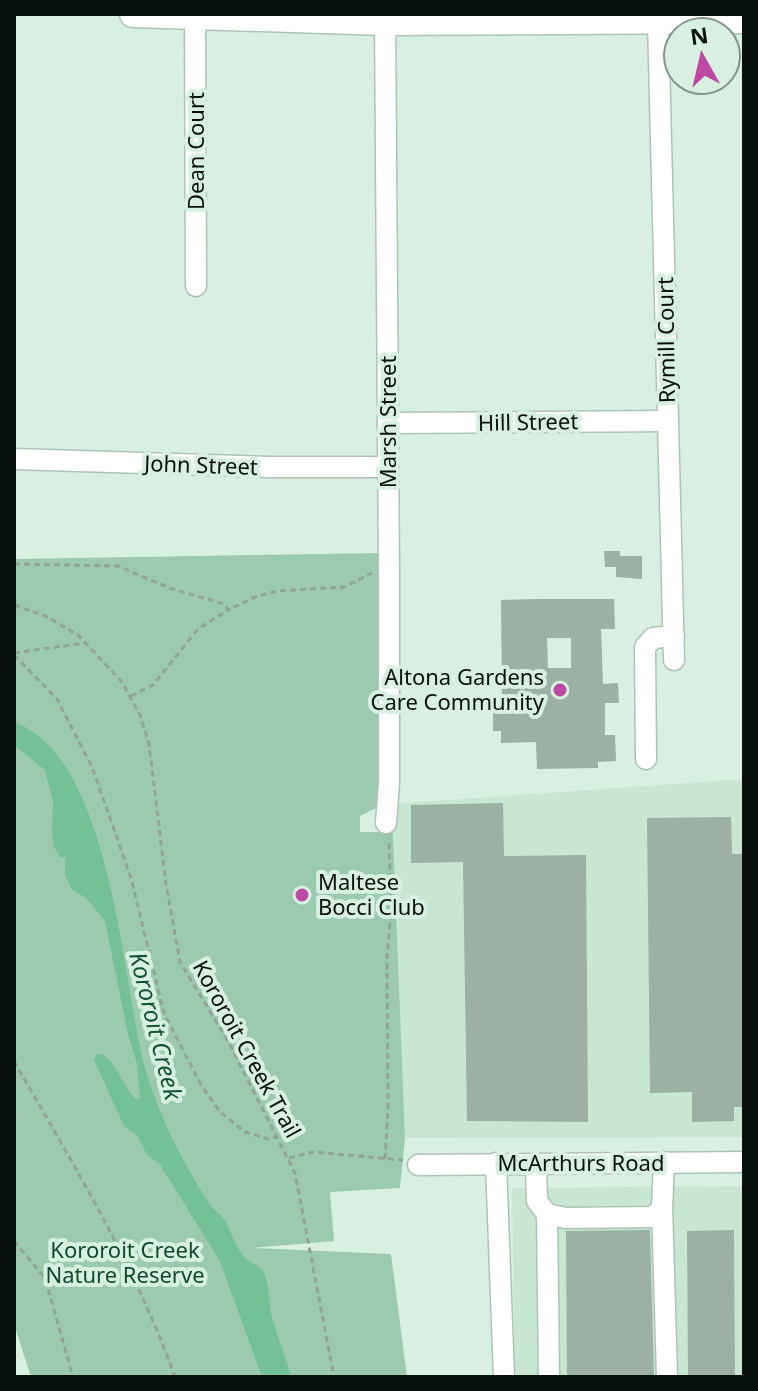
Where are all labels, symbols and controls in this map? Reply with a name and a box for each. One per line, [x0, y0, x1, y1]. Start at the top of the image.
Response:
north arrow [662, 16, 742, 96]
text: N [688, 19, 710, 51]
street label: Dean Court [180, 92, 210, 210]
street label: Rymill Court [649, 277, 681, 403]
street label: Marsh Street [372, 356, 402, 488]
street label: Hill Street [477, 405, 579, 437]
street label: John Street [142, 447, 258, 481]
place label: Altona Gardens Care Community [371, 661, 545, 716]
marker: Altona Gardens Care Community [551, 681, 569, 699]
place label: Maltese Bocci Club [318, 866, 425, 921]
marker: Maltese Bocci Club [293, 886, 311, 904]
water label: Kororoit Creek [122, 948, 191, 1104]
street label: Kororoit Creek Trail [187, 954, 309, 1143]
street label: McArthurs Road [497, 1147, 665, 1177]
park label: Kororoit Creek Nature Reserve [45, 1234, 205, 1289]

